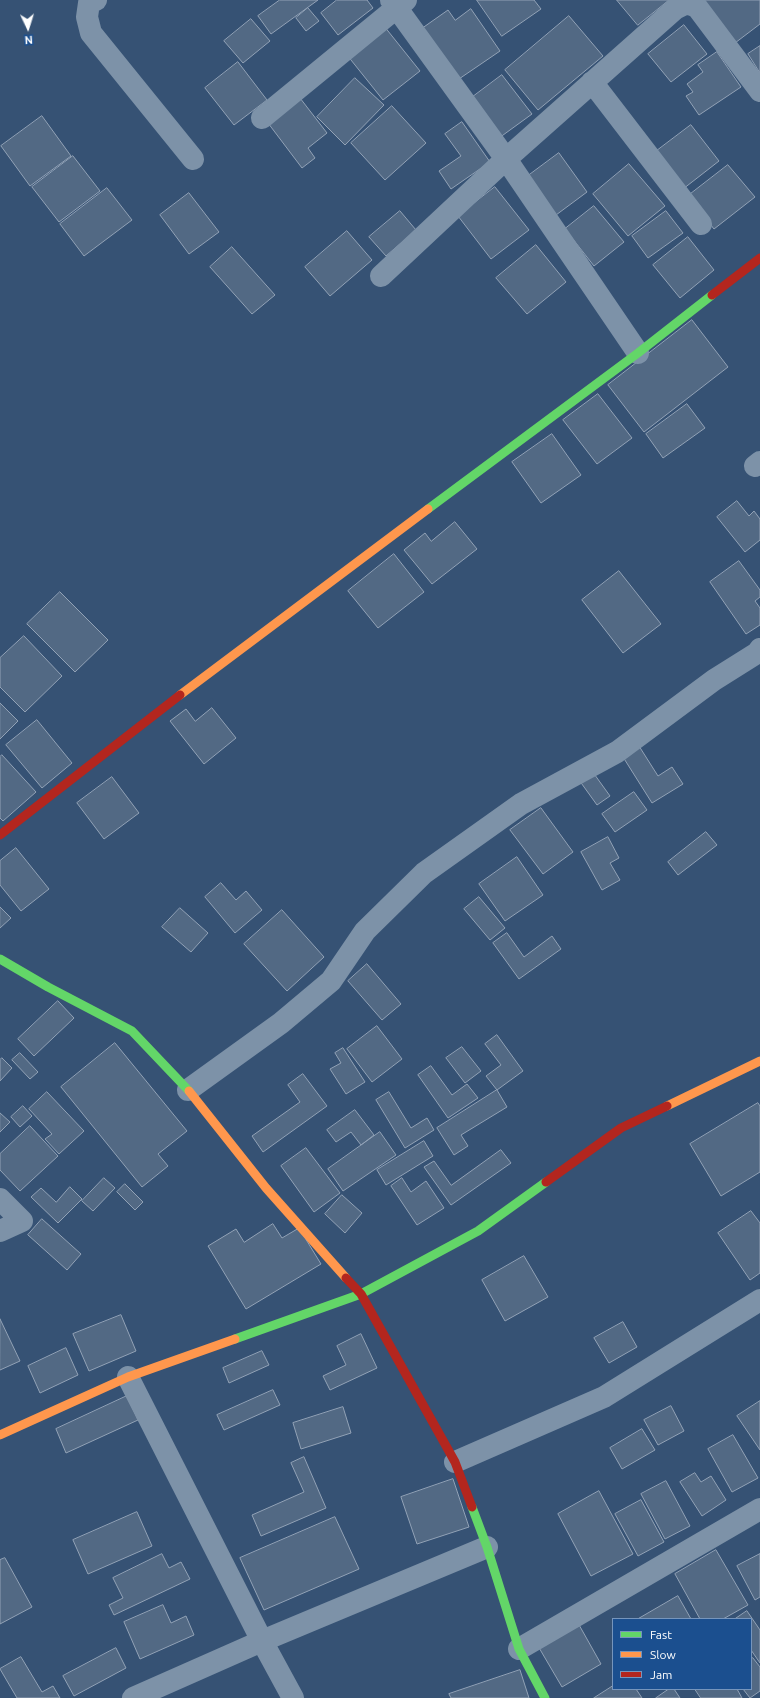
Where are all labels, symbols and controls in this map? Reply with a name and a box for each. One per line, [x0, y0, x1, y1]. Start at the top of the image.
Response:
north arrow [8, 8, 48, 48]
text: N [24, 34, 33, 46]
legend [612, 1618, 752, 1690]
text: Fast [650, 1628, 672, 1641]
text: Slow [650, 1648, 676, 1661]
text: Jam [650, 1668, 672, 1681]

